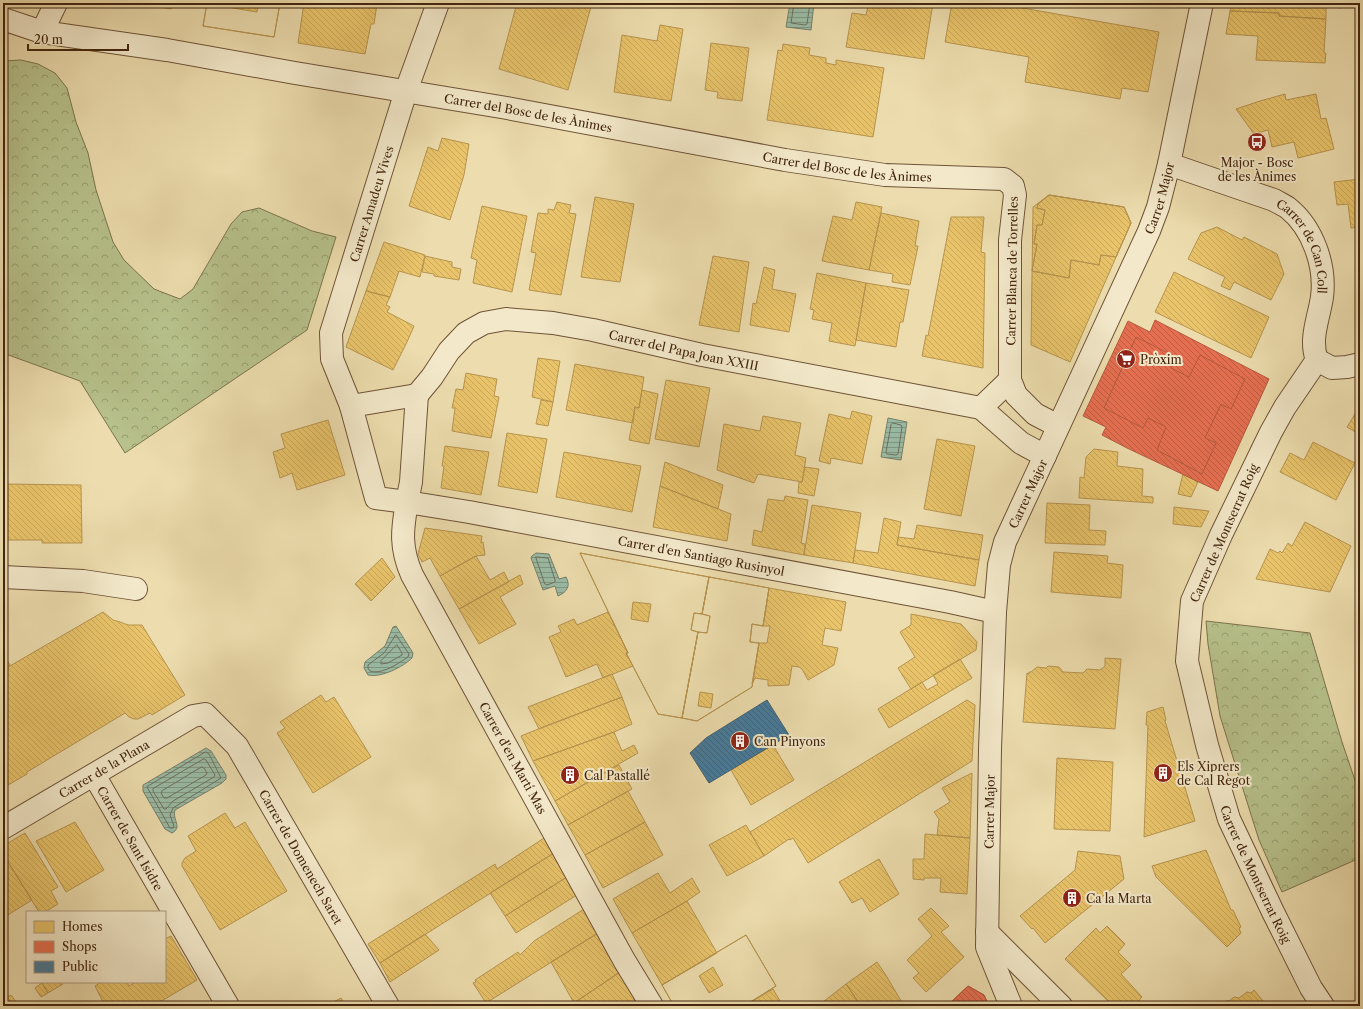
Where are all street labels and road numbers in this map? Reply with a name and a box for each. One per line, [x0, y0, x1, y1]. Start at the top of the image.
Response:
street label: Carrer del Bosc de les Ànimes [443, 90, 613, 135]
street label: Carrer Amadeu Vives [346, 144, 396, 264]
street label: Carrer del Bosc de les Ànimes [762, 149, 932, 184]
street label: Carrer Major [1141, 160, 1177, 236]
street label: Carrer de Can Coll [1274, 195, 1330, 295]
street label: Carrer Blanca de Torrelles [1003, 196, 1021, 346]
street label: Carrer del Papa Joan XXIII [607, 326, 760, 373]
street label: Carrer Major [1005, 457, 1050, 531]
street label: Carrer de Montserrat Roig [1187, 461, 1262, 605]
street label: Carrer d'en Santiago Rusinyol [617, 533, 786, 578]
street label: Carrer d'en Martí Mas [476, 699, 550, 817]
street label: Carrer de la Plana [56, 736, 152, 801]
street label: Carrer Major [981, 774, 997, 849]
street label: Carrer de Sant Isidre [94, 783, 167, 893]
street label: Carrer de Domenech Saret [256, 787, 347, 927]
street label: Carrer de Montserrat Roig [1218, 803, 1295, 946]

